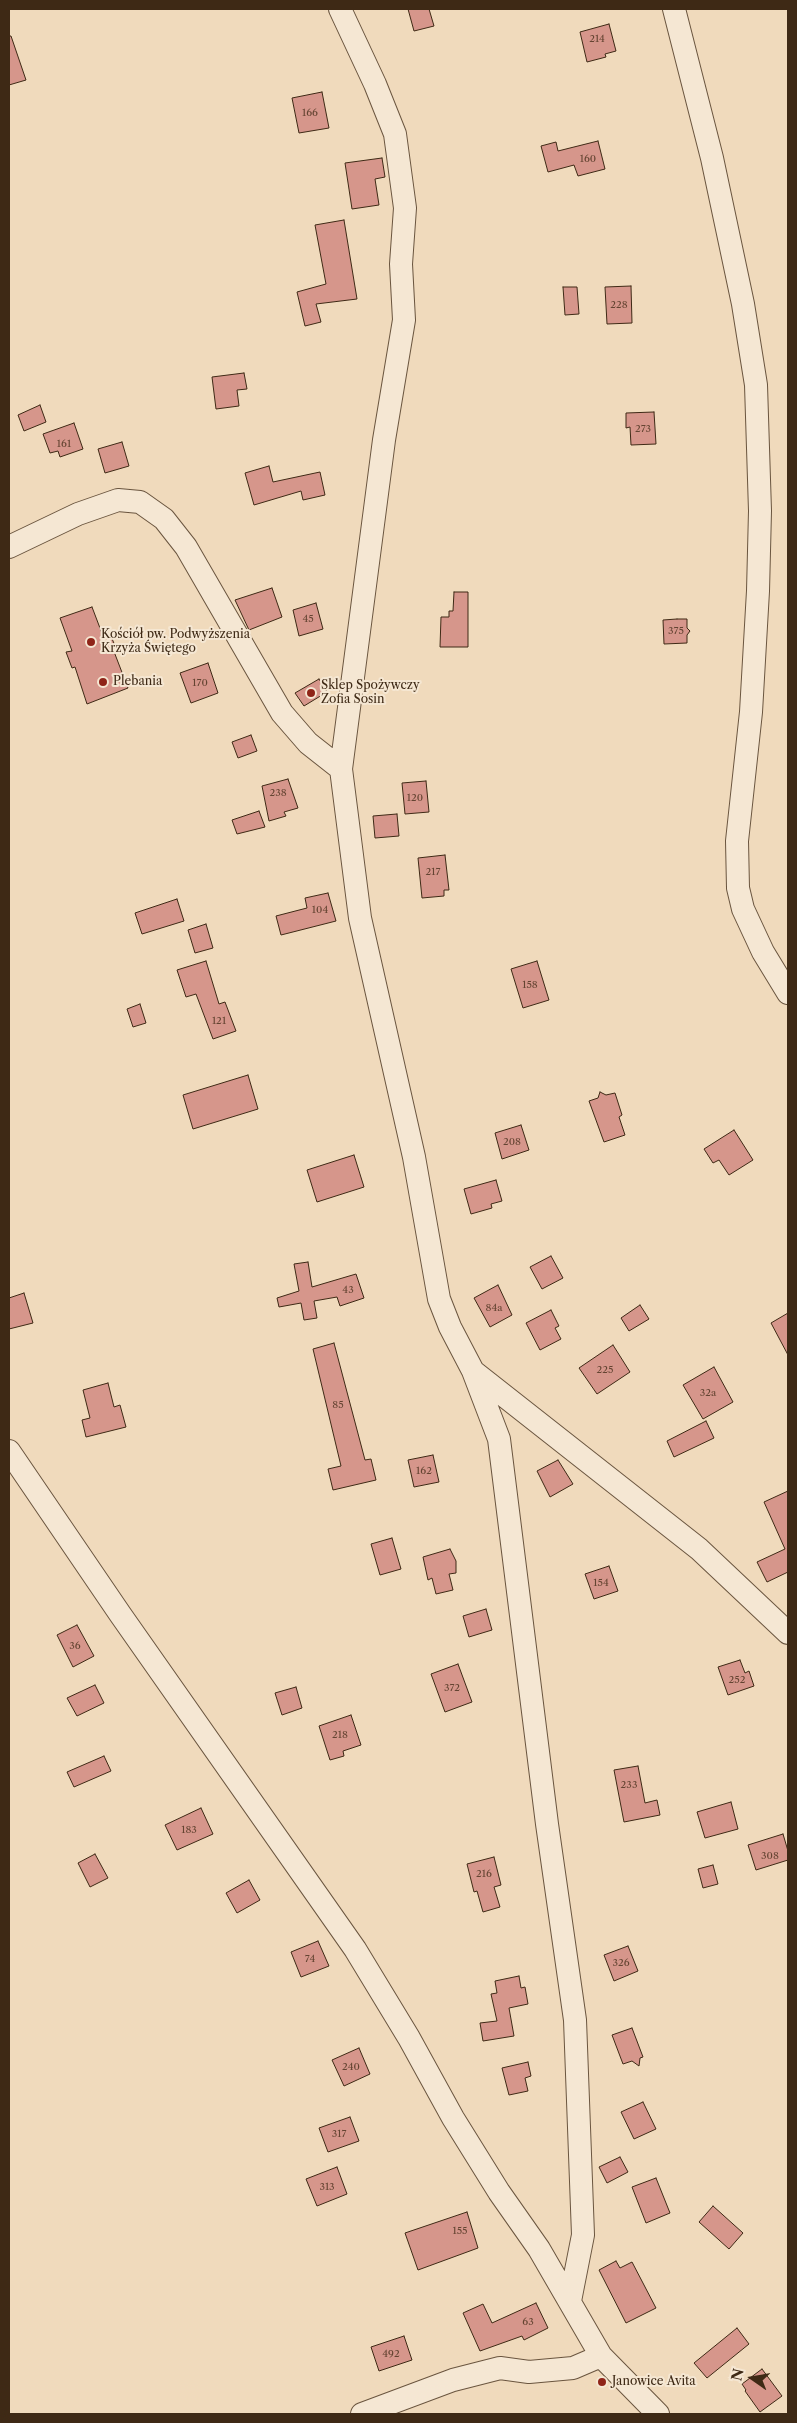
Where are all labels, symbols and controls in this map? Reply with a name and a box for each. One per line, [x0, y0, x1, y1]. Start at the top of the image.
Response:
house number: 214 [589, 33, 605, 45]
house number: 166 [302, 107, 318, 119]
house number: 160 [580, 153, 596, 165]
house number: 228 [610, 299, 628, 311]
house number: 273 [635, 423, 651, 435]
house number: 161 [57, 438, 71, 450]
house number: 45 [302, 613, 314, 625]
house number: 375 [668, 625, 684, 637]
place label: Kościół pw. Podwyższenia Krzyża Świętego [101, 628, 250, 656]
marker: Kościół pw. Podwyższenia Krzyża Świętego [85, 636, 97, 648]
place label: Plebania [113, 675, 162, 689]
marker: Plebania [97, 676, 109, 688]
house number: 170 [192, 677, 208, 689]
place label: Sklep Spożywczy Zofia Sosin [321, 679, 420, 707]
marker: Sklep Spożywczy Zofia Sosin [305, 687, 317, 699]
house number: 238 [269, 787, 287, 799]
house number: 120 [407, 792, 423, 804]
house number: 217 [426, 866, 440, 878]
house number: 104 [312, 904, 328, 916]
house number: 158 [522, 979, 538, 991]
house number: 121 [212, 1015, 226, 1027]
house number: 208 [503, 1136, 521, 1148]
house number: 43 [342, 1284, 354, 1296]
house number: 84a [486, 1302, 502, 1314]
house number: 225 [597, 1364, 613, 1376]
house number: 32a [700, 1387, 716, 1399]
house number: 85 [332, 1399, 344, 1411]
house number: 162 [416, 1465, 432, 1477]
house number: 154 [593, 1577, 609, 1589]
house number: 36 [69, 1640, 81, 1652]
house number: 252 [729, 1674, 745, 1686]
house number: 372 [444, 1682, 460, 1694]
house number: 218 [332, 1729, 348, 1741]
house number: 233 [621, 1779, 637, 1791]
house number: 183 [181, 1824, 197, 1836]
house number: 308 [761, 1850, 779, 1862]
house number: 216 [476, 1868, 492, 1880]
house number: 74 [305, 1953, 315, 1965]
house number: 326 [612, 1957, 630, 1969]
house number: 240 [342, 2061, 360, 2073]
house number: 317 [332, 2128, 346, 2140]
house number: 313 [319, 2181, 335, 2193]
house number: 155 [452, 2225, 468, 2237]
house number: 63 [522, 2316, 534, 2328]
house number: 492 [382, 2348, 400, 2360]
north arrow [727, 2353, 777, 2403]
text: N [727, 2367, 748, 2383]
place label: Janowice Avita [612, 2375, 696, 2389]
marker: Janowice Avita [596, 2376, 608, 2388]

